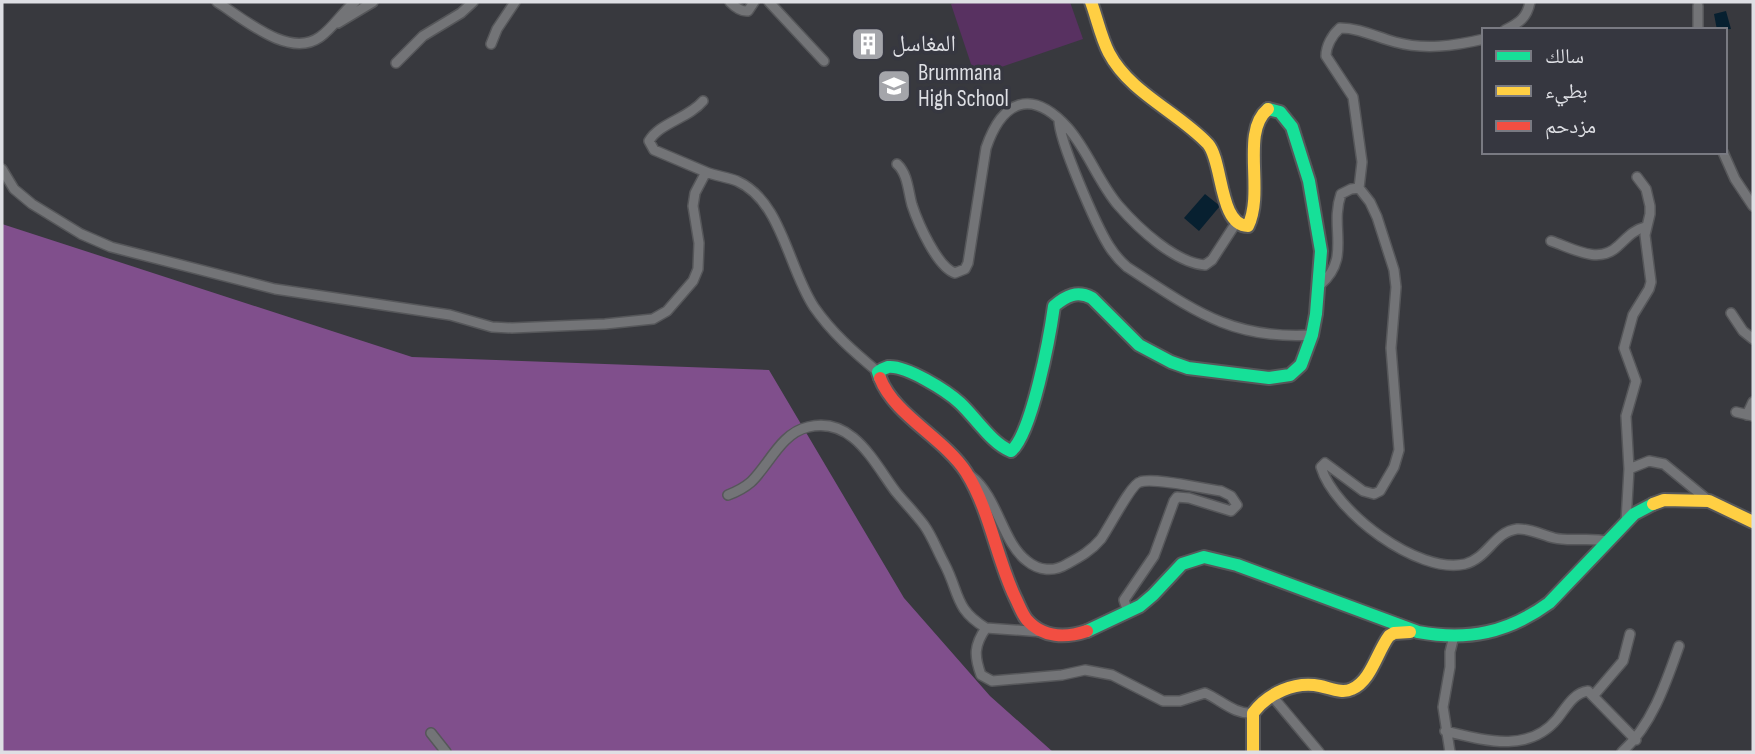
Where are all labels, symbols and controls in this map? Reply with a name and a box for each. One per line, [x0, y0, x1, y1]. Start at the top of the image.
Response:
building icon: المغاسل [849, 25, 887, 63]
legend [1482, 28, 1727, 154]
place label: المغاسل [892, 30, 956, 58]
text: سالك [1545, 44, 1584, 69]
place label: Brummana High School [918, 59, 1009, 113]
school or university icon: Brummana High School [875, 67, 913, 105]
text: بطيء [1545, 79, 1588, 107]
text: مزدحم [1545, 114, 1596, 140]

